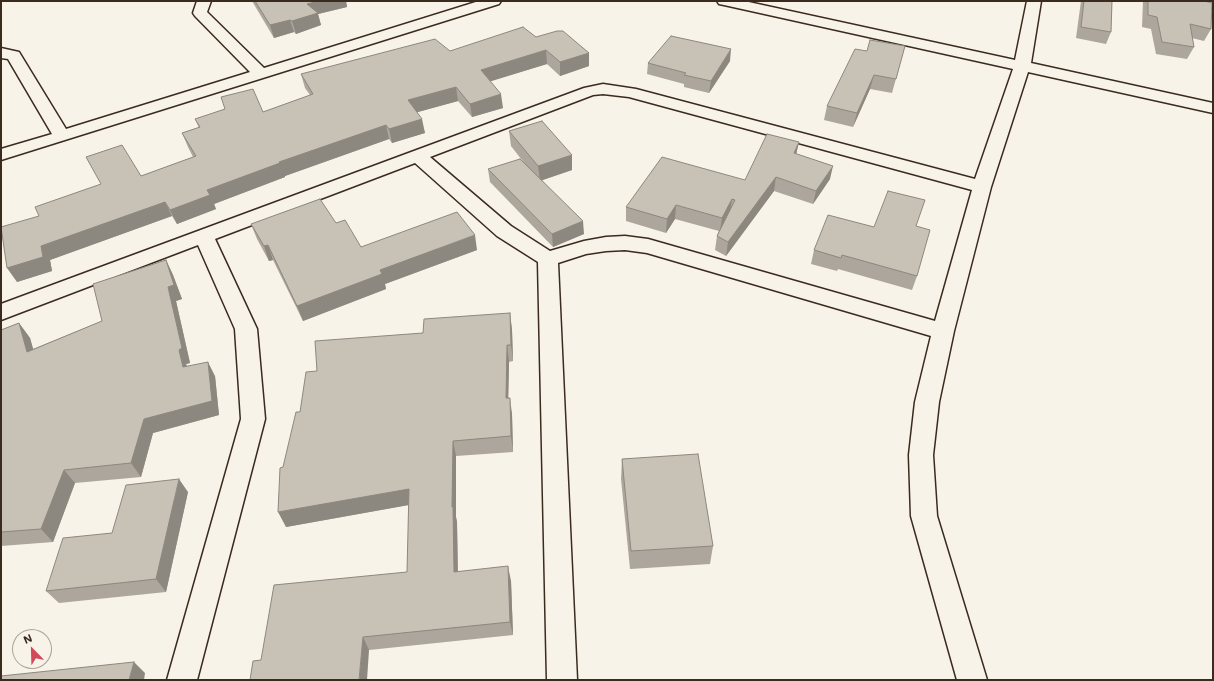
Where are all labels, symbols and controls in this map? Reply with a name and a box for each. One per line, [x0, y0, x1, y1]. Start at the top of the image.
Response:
north arrow [12, 629, 52, 669]
text: N [21, 630, 34, 647]

